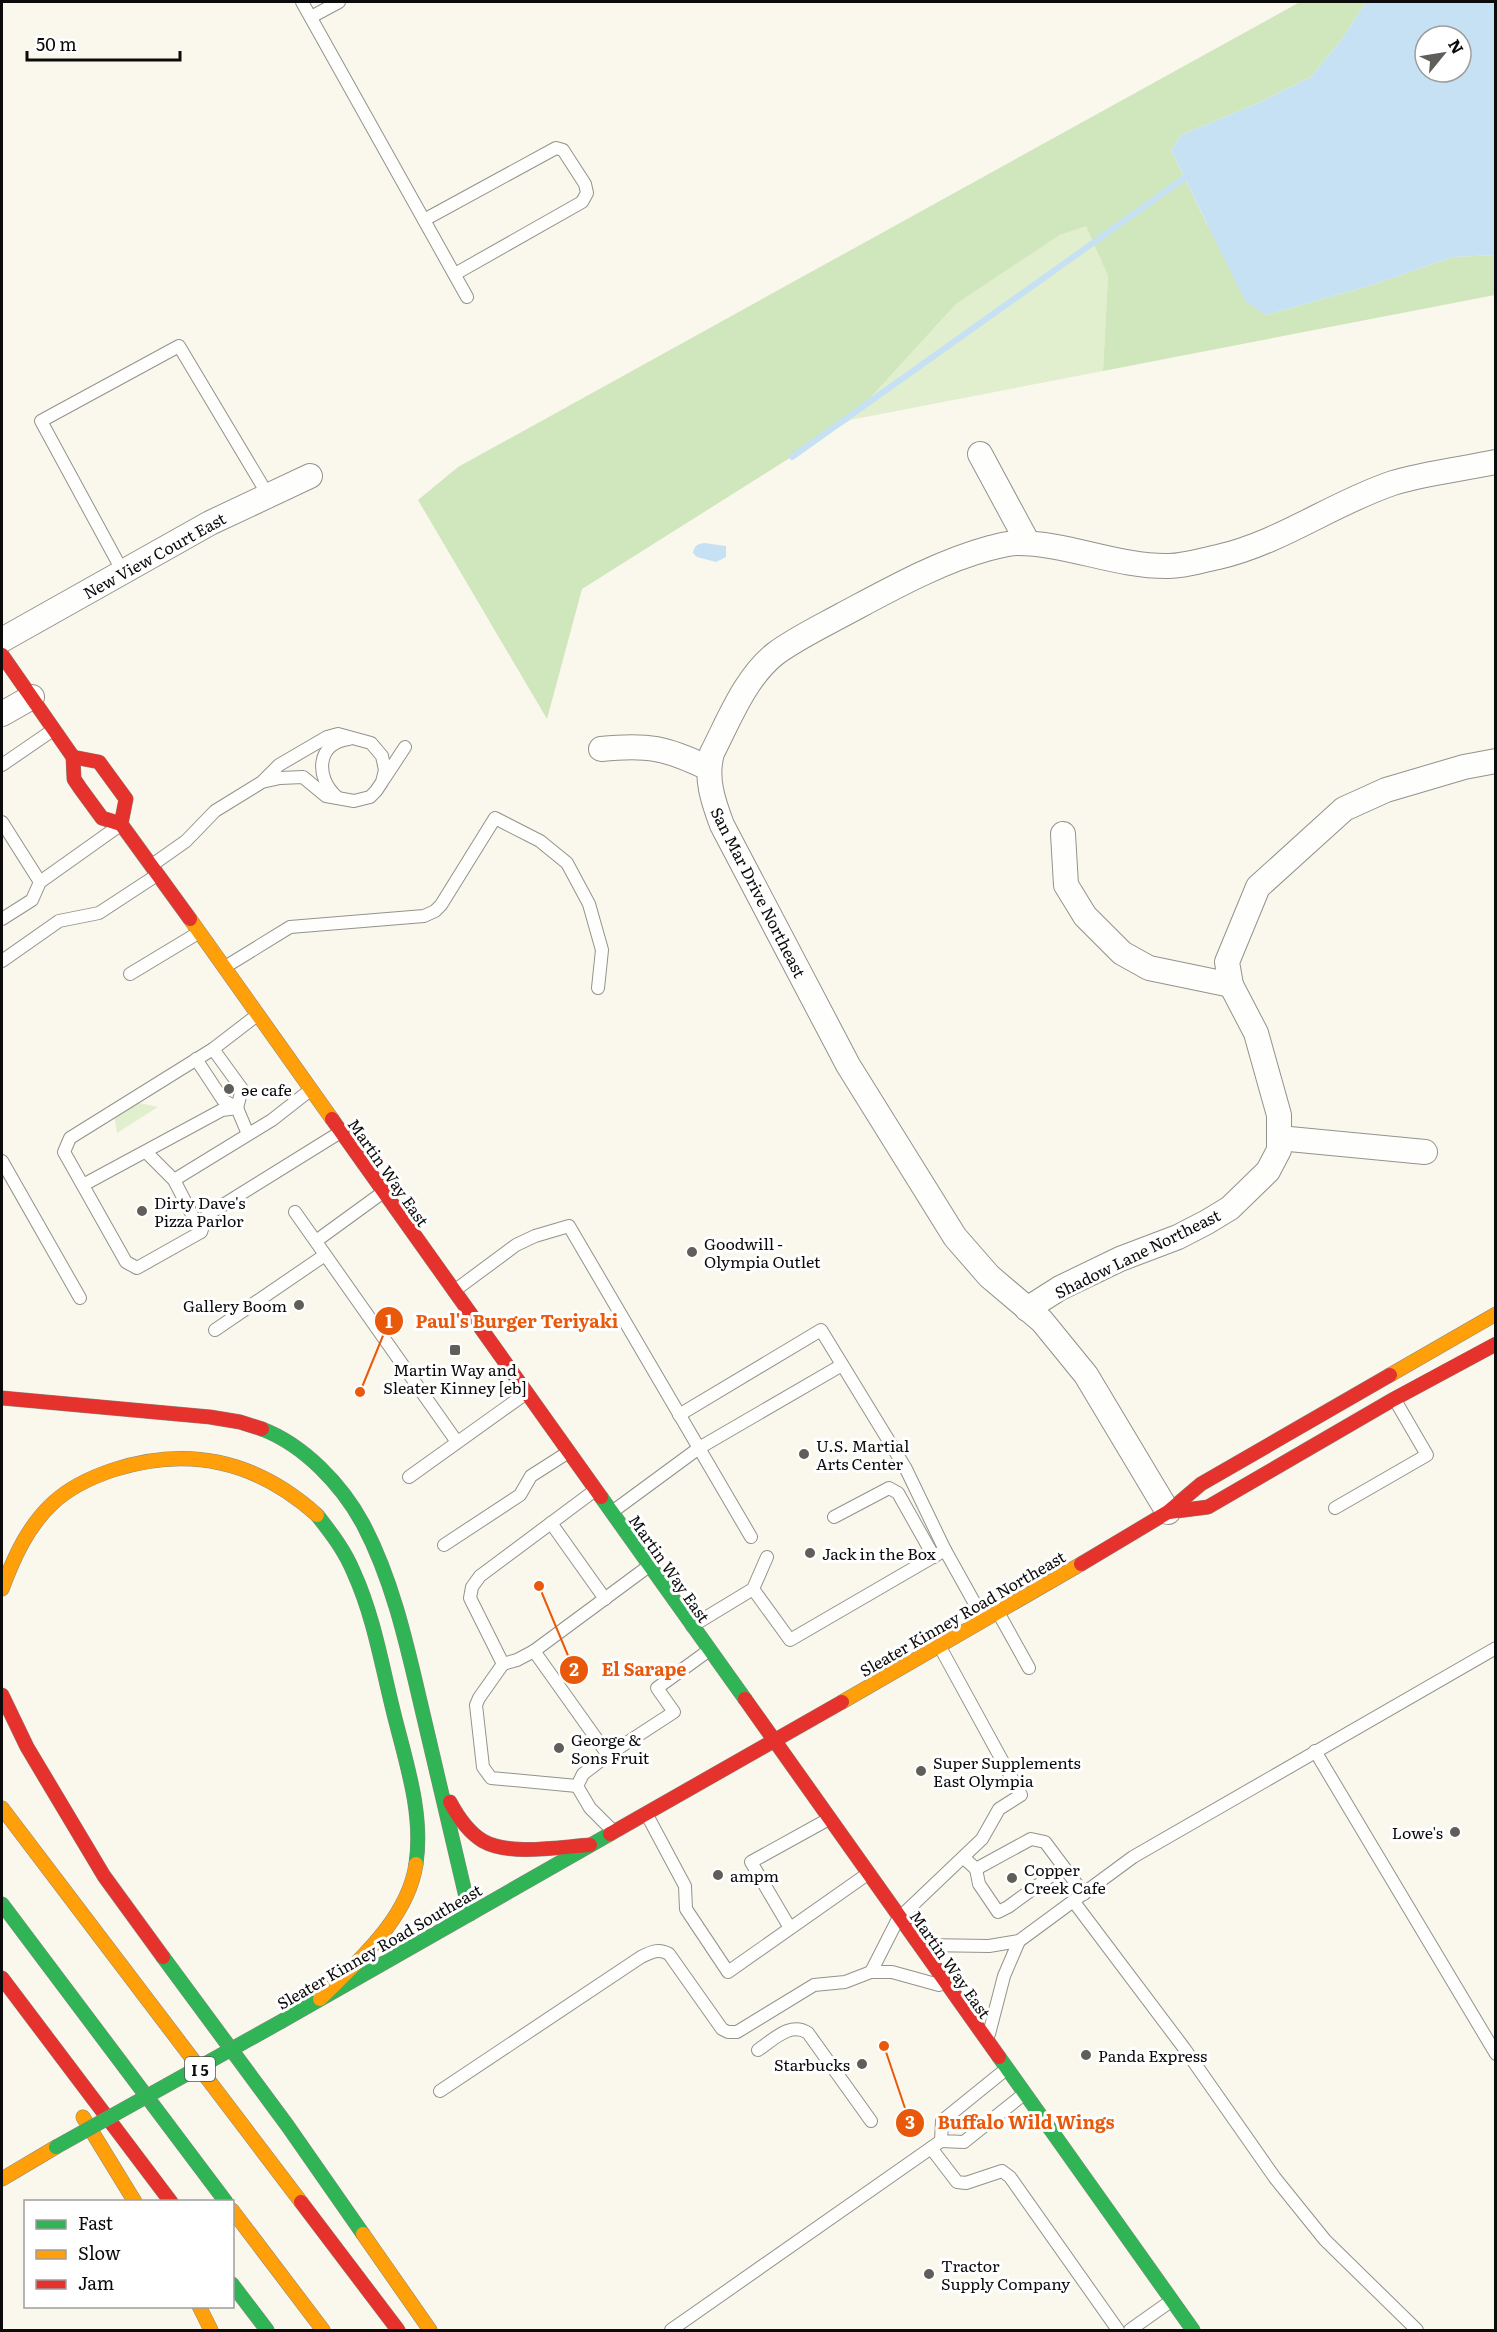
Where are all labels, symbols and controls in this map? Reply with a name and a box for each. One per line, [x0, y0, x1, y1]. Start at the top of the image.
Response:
scale bar [27, 24, 180, 62]
north arrow [1413, 24, 1473, 84]
text: 50 m [36, 30, 77, 57]
text: N [1443, 34, 1471, 58]
street label: New View Court East [78, 506, 230, 604]
street label: San Mar Drive Northeast [706, 803, 813, 982]
place label: əe cafe [241, 1077, 292, 1101]
marker: əe cafe [222, 1082, 236, 1096]
street label: Martin Way East [343, 1113, 436, 1231]
place label: Dirty Dave's Pizza Parlor [154, 1190, 246, 1232]
street label: Shadow Lane Northeast [1050, 1202, 1224, 1304]
marker: Dirty Dave's Pizza Parlor [135, 1204, 149, 1218]
place label: Goodwill - Olympia Outlet [704, 1231, 821, 1273]
marker: Goodwill - Olympia Outlet [685, 1245, 699, 1259]
place label: Gallery Boom [183, 1293, 287, 1317]
marker: Gallery Boom [292, 1298, 306, 1312]
callout: Paul's Burger Teriyaki [374, 1303, 631, 1339]
text: 1 [385, 1307, 393, 1334]
text: Paul's Burger Teriyaki [416, 1307, 619, 1334]
marker: Martin Way and Sleater Kinney [eb] [448, 1343, 462, 1357]
place label: Martin Way and Sleater Kinney [eb] [383, 1357, 527, 1399]
place label: U.S. Martial Arts Center [816, 1433, 909, 1475]
marker: U.S. Martial Arts Center [797, 1447, 811, 1461]
street label: Martin Way East [624, 1509, 717, 1627]
place label: Jack in the Box [822, 1541, 937, 1565]
street label: Sleater Kinney Road Northeast [855, 1544, 1070, 1682]
marker: Jack in the Box [803, 1546, 817, 1560]
callout: El Sarape [559, 1652, 698, 1688]
text: 2 [569, 1655, 579, 1682]
text: El Sarape [601, 1655, 687, 1682]
place label: George & Sons Fruit [571, 1727, 650, 1769]
marker: George & Sons Fruit [552, 1741, 566, 1755]
place label: Super Supplements East Olympia [933, 1750, 1081, 1792]
marker: Super Supplements East Olympia [914, 1764, 928, 1778]
place label: Lowe's [1392, 1820, 1443, 1844]
marker: Lowe's [1448, 1825, 1462, 1839]
place label: Copper Creek Cafe [1024, 1857, 1106, 1899]
place label: ampm [730, 1863, 780, 1887]
marker: ampm [711, 1868, 725, 1882]
marker: Copper Creek Cafe [1005, 1871, 1019, 1885]
street label: Sleater Kinney Road Southeast [272, 1877, 486, 2015]
street label: Martin Way East [905, 1905, 998, 2023]
place label: Panda Express [1098, 2043, 1207, 2067]
marker: Panda Express [1079, 2048, 1093, 2062]
place label: Starbucks [774, 2052, 850, 2076]
road number: I 5 [185, 2057, 215, 2081]
marker: Starbucks [855, 2057, 869, 2071]
callout: Buffalo Wild Wings [895, 2105, 1127, 2141]
text: 3 [905, 2108, 915, 2135]
text: Buffalo Wild Wings [937, 2108, 1115, 2135]
legend [24, 2200, 234, 2308]
text: Fast [78, 2209, 114, 2236]
text: Slow [78, 2239, 121, 2266]
place label: Tractor Supply Company [941, 2253, 1071, 2295]
marker: Tractor Supply Company [922, 2267, 936, 2281]
text: Jam [78, 2269, 114, 2296]

